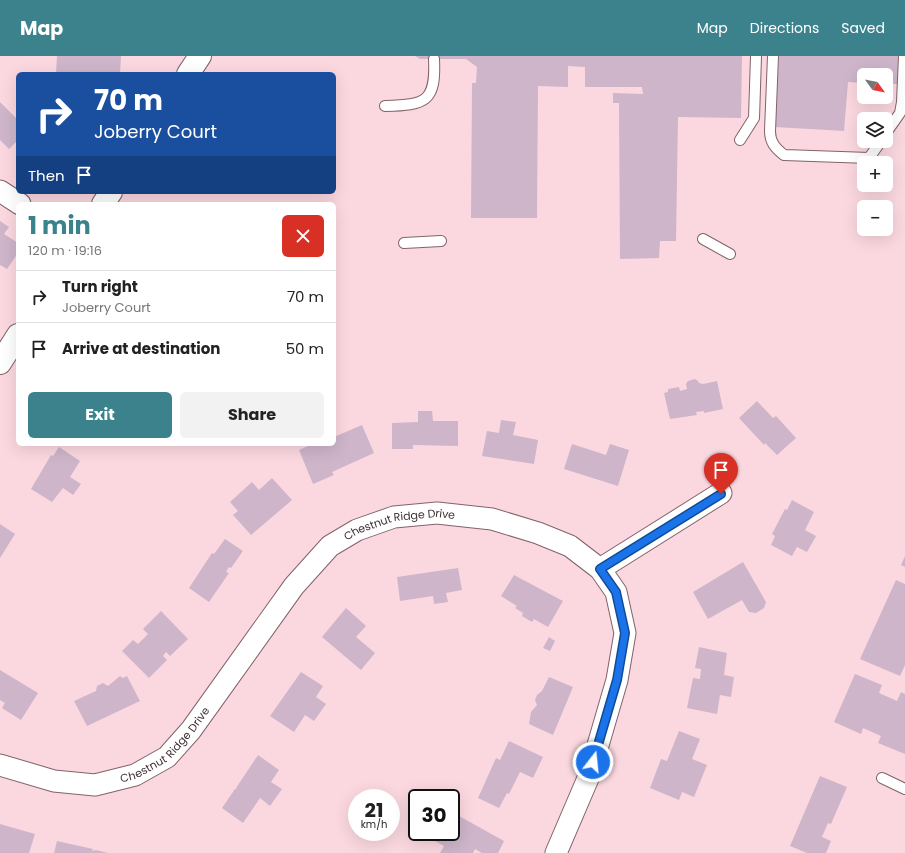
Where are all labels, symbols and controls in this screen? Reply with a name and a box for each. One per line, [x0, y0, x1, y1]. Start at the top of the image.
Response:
text: Map [20, 15, 63, 42]
text: Map [697, 18, 728, 38]
text: Directions [750, 18, 819, 38]
text: Saved [841, 18, 885, 38]
north arrow [857, 68, 893, 104]
map controls [857, 68, 893, 236]
text: 70 m [94, 81, 163, 120]
icon: right [28, 88, 80, 140]
button: layers [857, 112, 893, 148]
text: Joberry Court [94, 119, 217, 144]
button: + [857, 156, 893, 192]
icon: arrive [73, 164, 95, 186]
text: Then [28, 165, 65, 186]
button: − [857, 200, 893, 236]
text: 1 min [28, 209, 91, 242]
button: close [282, 215, 324, 257]
text: 120 m · 19:16 [28, 241, 102, 260]
text: Turn right [62, 276, 138, 297]
icon: right [28, 286, 50, 308]
text: 70 m [287, 286, 324, 307]
text: Joberry Court [62, 298, 151, 317]
icon: arrive [28, 338, 50, 360]
text: Arrive at destination [62, 338, 220, 359]
text: 50 m [286, 338, 324, 359]
button: Exit [28, 392, 172, 438]
button: Share [180, 392, 324, 438]
pin [704, 453, 738, 494]
icon: arrive [710, 459, 732, 481]
street label: Chestnut Ridge Drive [341, 505, 456, 544]
street label: Chestnut Ridge Drive [118, 703, 213, 786]
position arrow [572, 741, 614, 783]
speed limit sign: 30 [408, 789, 460, 841]
text: 21 [365, 796, 383, 824]
text: km/h [361, 817, 387, 832]

